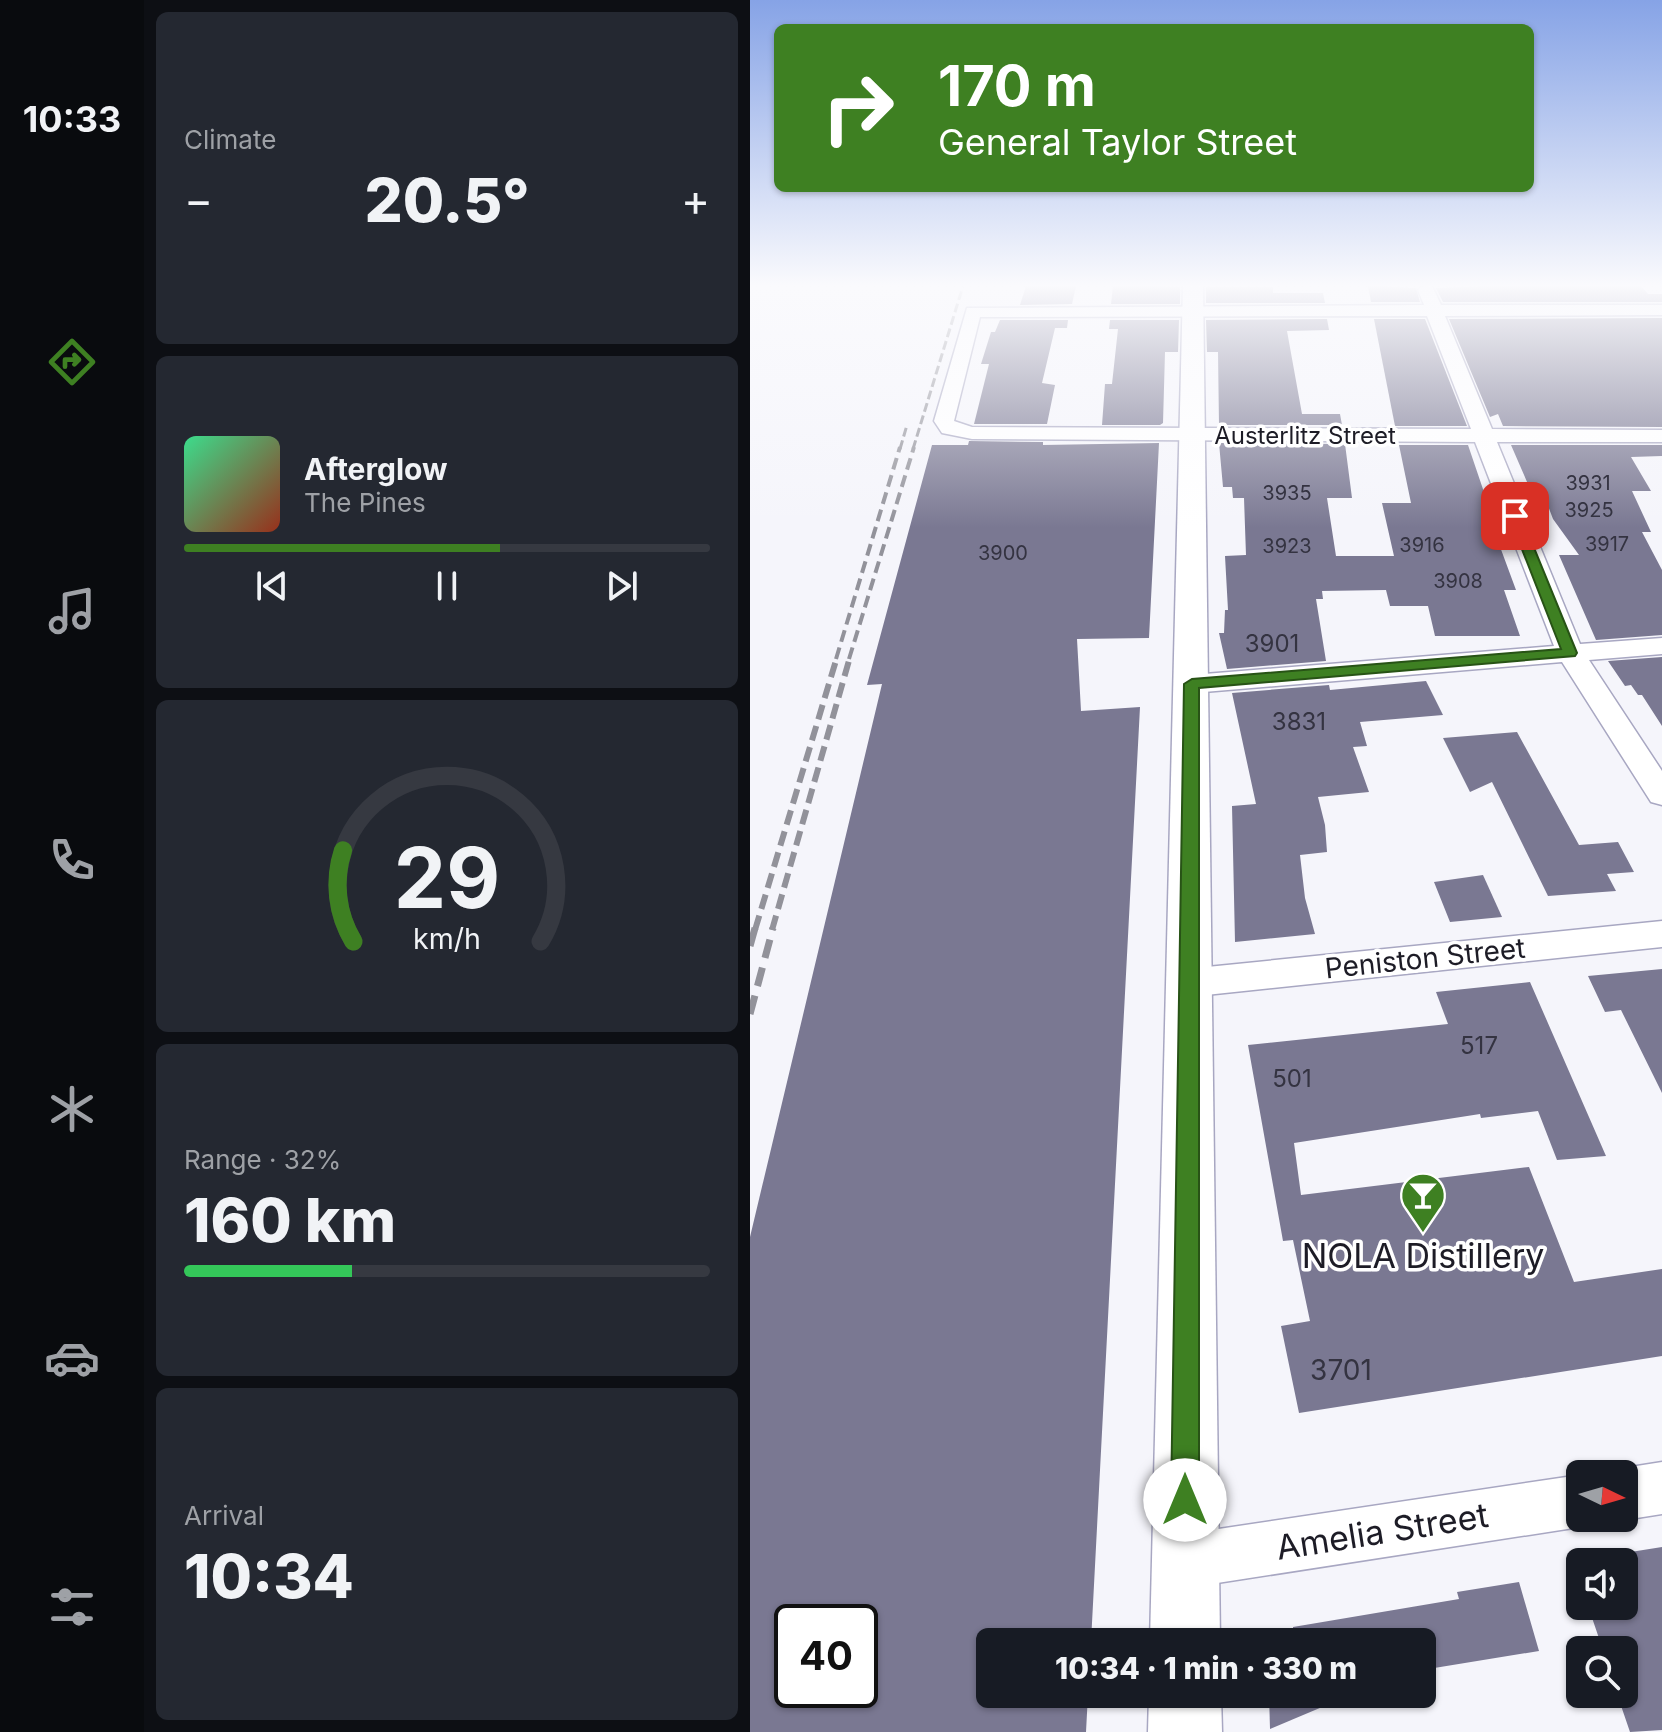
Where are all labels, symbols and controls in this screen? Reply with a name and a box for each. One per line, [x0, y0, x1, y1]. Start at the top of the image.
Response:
text: 170 m [938, 52, 1096, 120]
icon: right [806, 56, 910, 160]
text: 10:33 [23, 97, 121, 141]
text: General Taylor Street [938, 120, 1297, 164]
text: Climate [184, 124, 276, 155]
text: 20.5° [364, 164, 530, 236]
text: − [184, 173, 213, 227]
text: + [681, 173, 710, 227]
icon: directions [44, 334, 100, 390]
street label: Austerlitz Street [1214, 421, 1396, 450]
text: Afterglow [304, 451, 448, 487]
house number: 3931 [1565, 471, 1611, 495]
house number: 3935 [1262, 481, 1312, 505]
pin [1481, 482, 1549, 550]
text: The Pines [304, 487, 426, 518]
icon: arrive [1493, 494, 1537, 538]
house number: 3925 [1564, 498, 1614, 522]
house number: 3917 [1585, 532, 1629, 556]
house number: 3916 [1399, 533, 1445, 557]
house number: 3923 [1262, 534, 1312, 558]
house number: 3900 [978, 541, 1028, 565]
icon: previous [250, 564, 294, 608]
icon: pause [425, 564, 469, 608]
icon: next [600, 564, 644, 608]
house number: 3908 [1433, 569, 1483, 593]
icon: music [44, 583, 100, 639]
house number: 3901 [1245, 629, 1299, 658]
house number: 3831 [1272, 707, 1326, 736]
text: 29 [394, 827, 500, 928]
icon: phone [44, 832, 100, 888]
text: km/h [413, 921, 481, 956]
street label: Peniston Street [1323, 931, 1527, 985]
house number: 517 [1460, 1031, 1498, 1060]
house number: 501 [1272, 1064, 1312, 1093]
icon: climate [44, 1081, 100, 1137]
text: Range · 32% [184, 1144, 341, 1175]
bar icon: NOLA Distillery [1399, 1171, 1447, 1234]
text: 160 km [184, 1184, 396, 1256]
place label: NOLA Distillery [1302, 1235, 1544, 1276]
icon: car [44, 1330, 100, 1386]
house number: 3701 [1310, 1353, 1372, 1387]
position arrow [1143, 1458, 1227, 1542]
north arrow [1566, 1460, 1638, 1532]
map controls [1566, 1460, 1638, 1708]
street label: Amelia Street [1273, 1494, 1491, 1568]
text: Arrival [184, 1500, 264, 1531]
text: 10:34 [184, 1540, 354, 1612]
button: sound [1566, 1548, 1638, 1620]
icon: filters [44, 1579, 100, 1635]
speed limit sign: 40 [774, 1604, 878, 1708]
button: search [1566, 1636, 1638, 1708]
text: 10:34 · 1 min · 330 m [1055, 1650, 1357, 1686]

